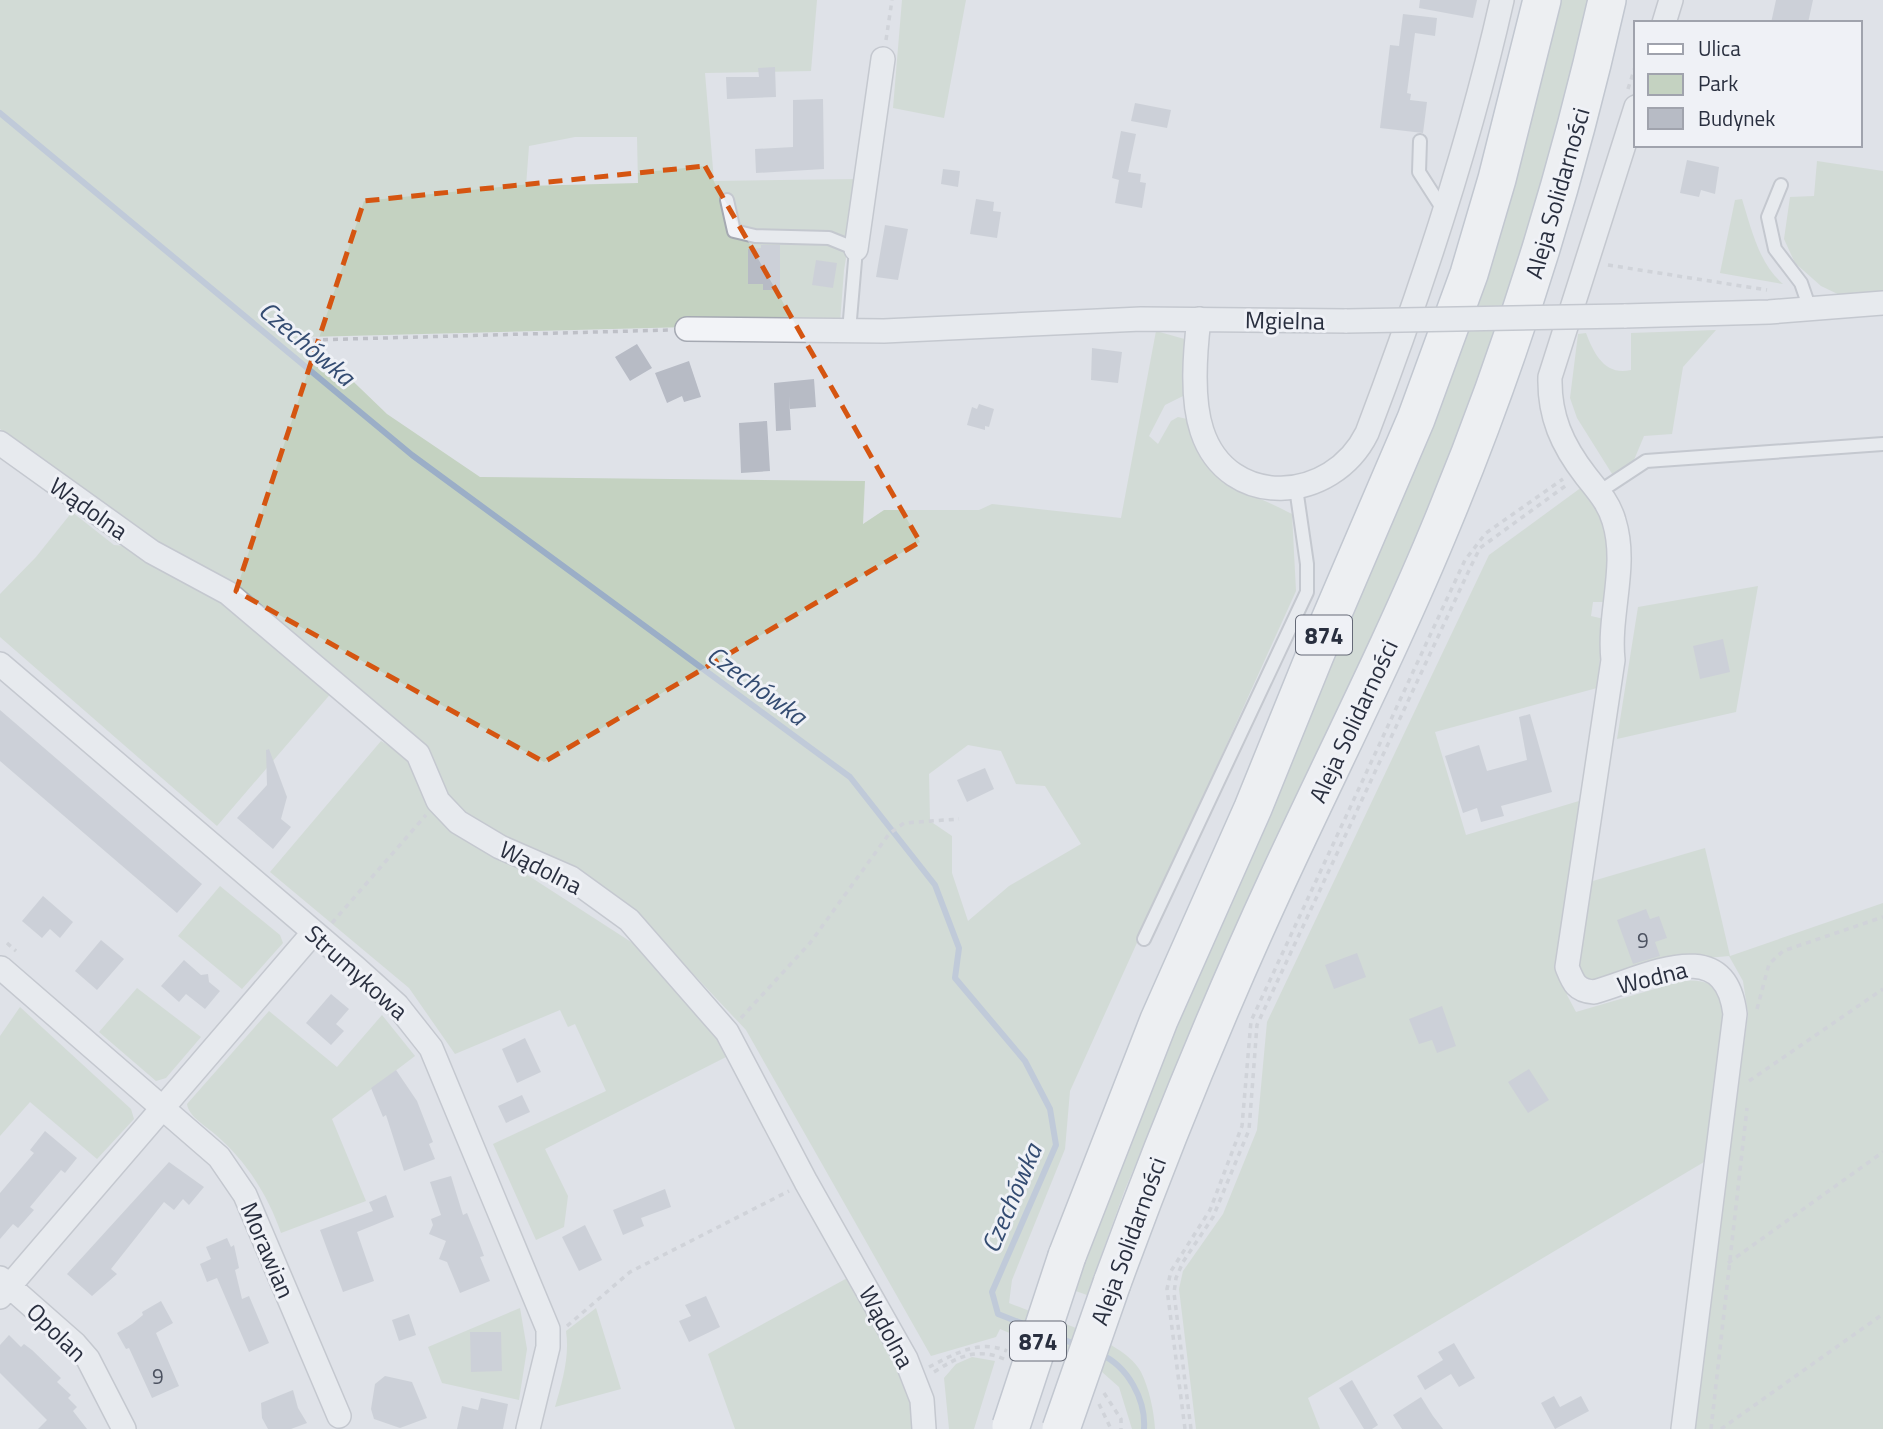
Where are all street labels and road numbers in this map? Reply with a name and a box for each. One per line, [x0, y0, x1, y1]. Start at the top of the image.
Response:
street label: Aleja Solidarności [1515, 103, 1599, 283]
street label: Mgielna [1245, 301, 1325, 339]
street label: Wądolna [42, 468, 136, 548]
road number: 874 [1296, 615, 1352, 654]
street label: Aleja Solidarności [1299, 633, 1407, 809]
street label: Wądolna [493, 831, 589, 903]
street label: Strumykowa [297, 916, 417, 1028]
street label: Wodna [1613, 951, 1691, 1003]
street label: Aleja Solidarności [1081, 1152, 1175, 1330]
street label: Morawian [232, 1196, 304, 1304]
street label: Wądolna [850, 1279, 924, 1375]
street label: Opolan [19, 1294, 95, 1370]
road number: 874 [1010, 1322, 1066, 1360]

